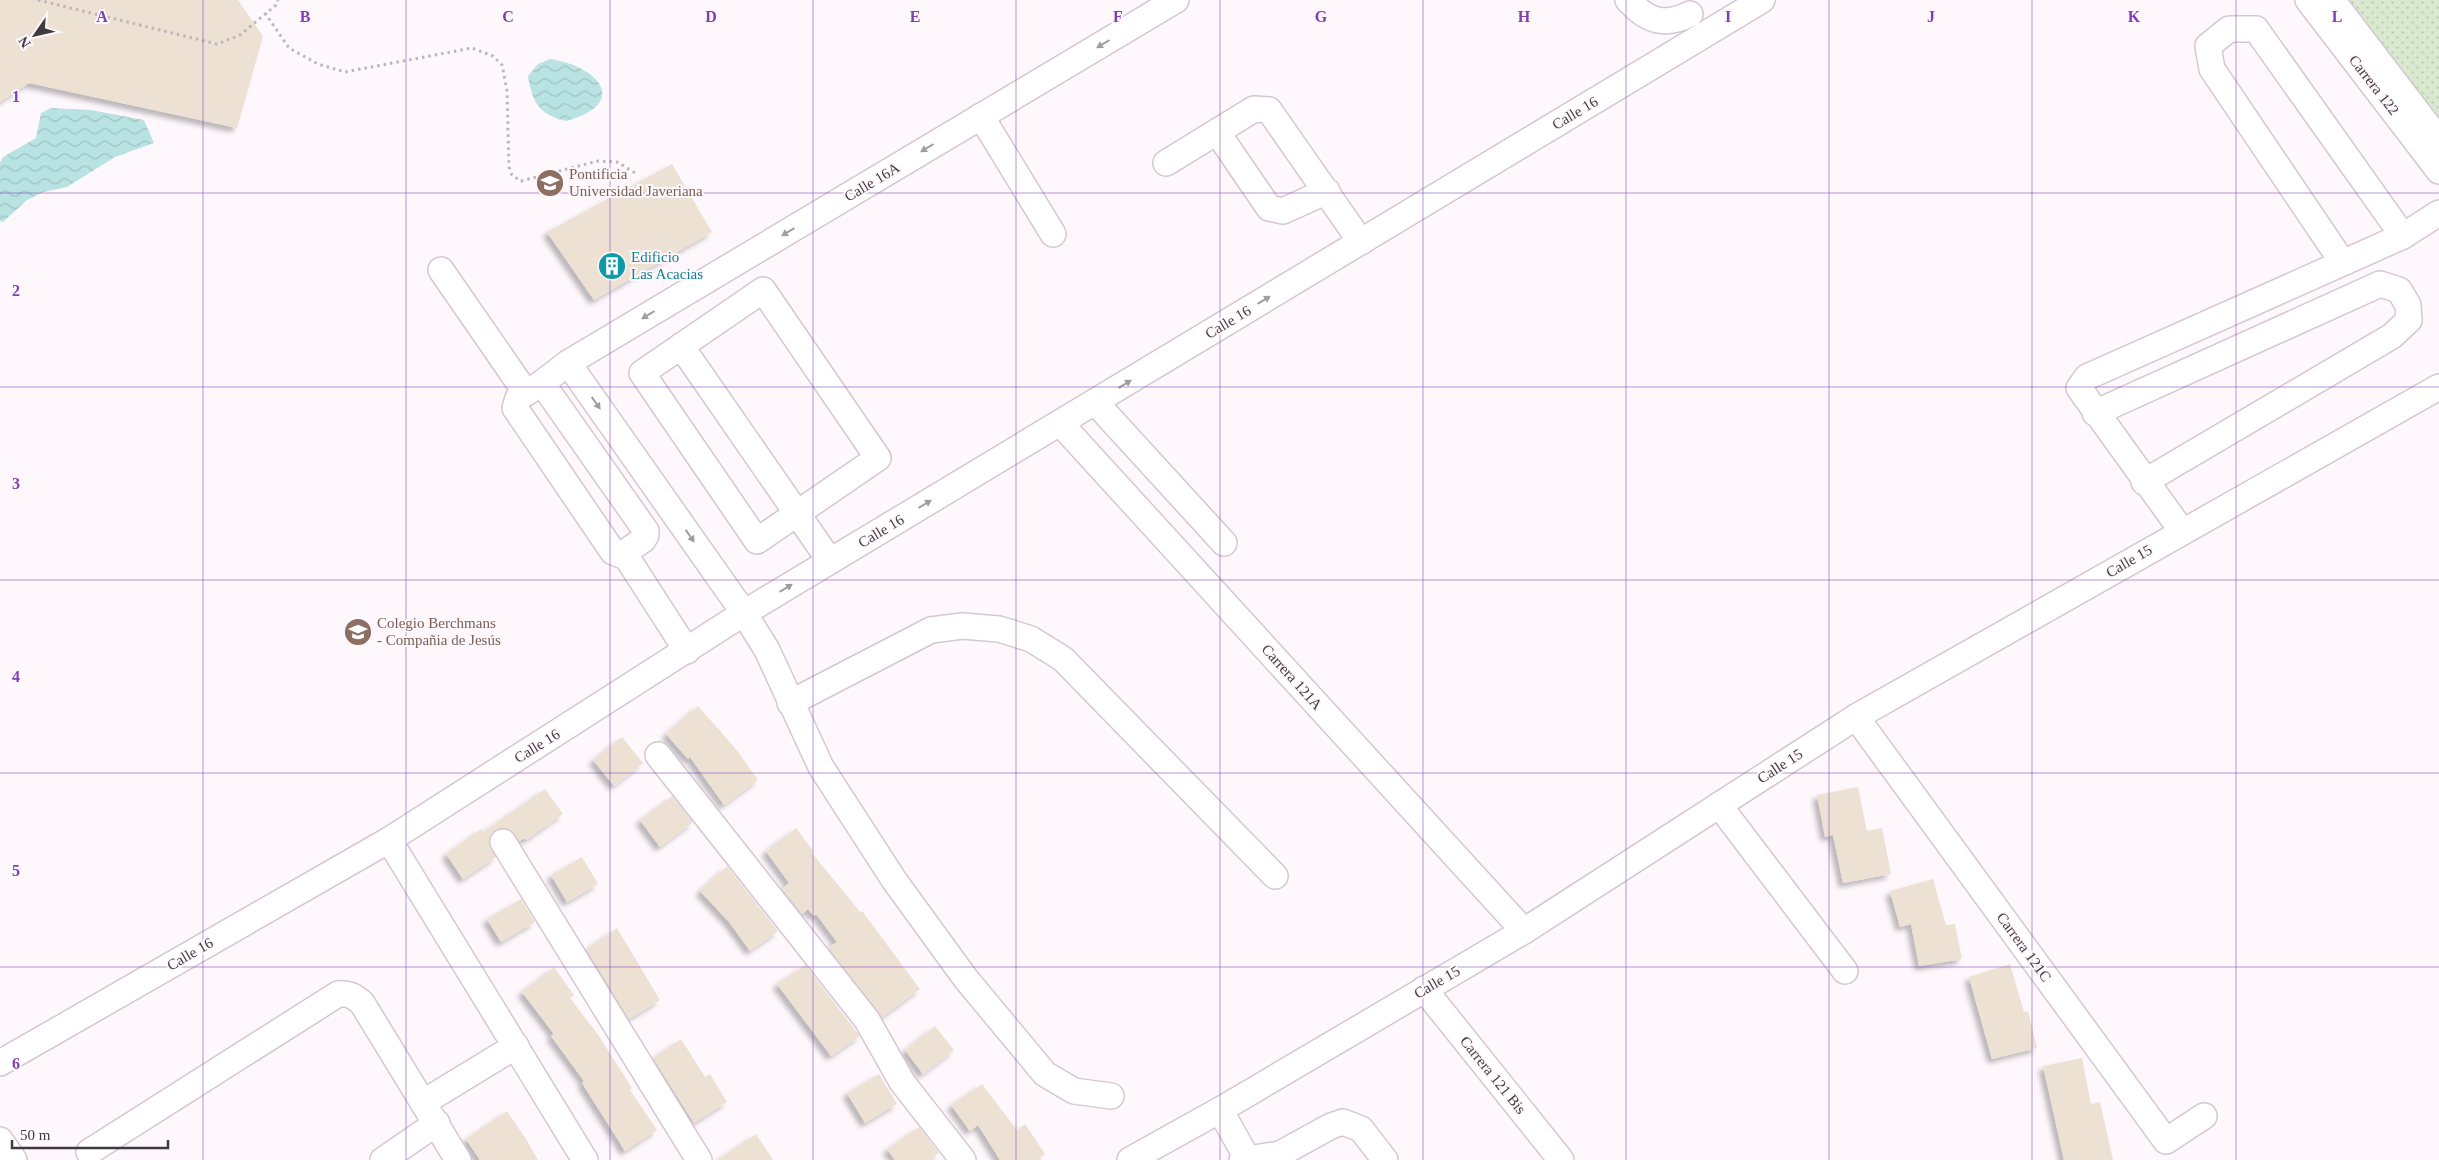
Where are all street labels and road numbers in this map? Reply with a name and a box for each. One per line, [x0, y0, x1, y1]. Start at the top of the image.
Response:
street label: Carrera 122 [2346, 52, 2402, 118]
street label: Calle 16 [1549, 93, 1601, 133]
street label: Calle 16A [842, 159, 903, 205]
street label: Calle 16 [1202, 302, 1254, 342]
street label: Calle 16 [855, 511, 907, 551]
street label: Calle 15 [2103, 541, 2155, 581]
street label: Carrera 121A [1259, 641, 1326, 713]
street label: Calle 16 [511, 726, 563, 766]
street label: Calle 15 [1755, 746, 1805, 786]
street label: Carrera 121C [1994, 909, 2054, 985]
street label: Calle 16 [164, 934, 216, 974]
street label: Calle 15 [1411, 962, 1463, 1002]
street label: Carrera 121 Bis [1457, 1033, 1529, 1117]

